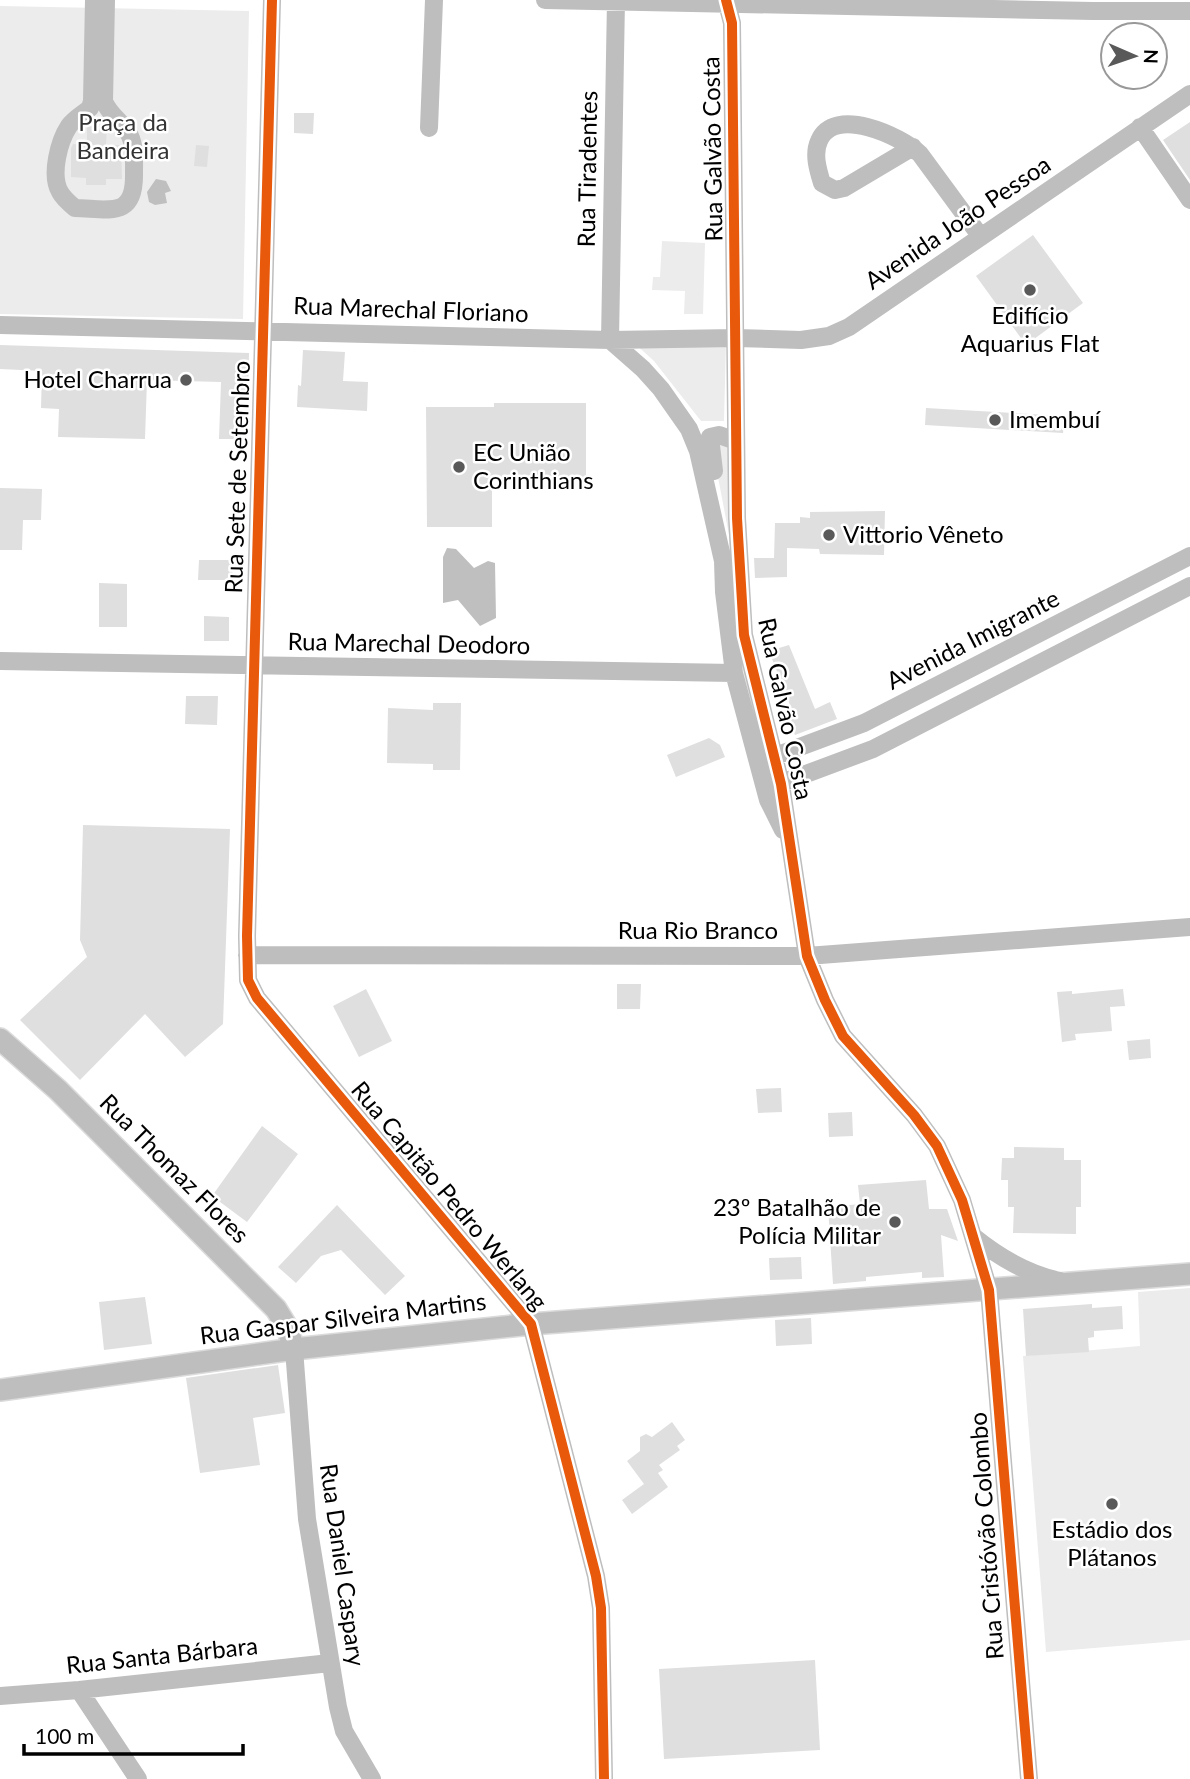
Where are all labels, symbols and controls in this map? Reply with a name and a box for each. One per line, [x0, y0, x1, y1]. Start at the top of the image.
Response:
north arrow [1099, 21, 1169, 91]
text: N [1140, 49, 1163, 64]
street label: Rua Galvão Costa [695, 56, 728, 242]
street label: Rua Tiradentes [571, 90, 602, 247]
park label: Praça da Bandeira [77, 107, 170, 164]
street label: Avenida João Pessoa [859, 149, 1056, 295]
marker: Edifício Aquarius Flat [1022, 282, 1038, 298]
street label: Rua Marechal Floriano [293, 290, 529, 327]
place label: Edifício Aquarius Flat [961, 300, 1100, 357]
street label: Rua Sete de Setembro [218, 360, 255, 594]
place label: Hotel Charrua [23, 364, 172, 393]
marker: Hotel Charrua [178, 372, 194, 388]
place label: Imembuí [1009, 404, 1102, 433]
marker: Imembuí [987, 412, 1003, 428]
place label: EC União Corinthians [473, 437, 594, 494]
marker: EC União Corinthians [451, 459, 467, 475]
place label: Vittorio Vêneto [843, 519, 1004, 548]
marker: Vittorio Vêneto [821, 527, 837, 543]
street label: Avenida Imigrante [881, 583, 1064, 695]
street label: Rua Galvão Costa [753, 615, 820, 802]
street label: Rua Marechal Deodoro [287, 626, 531, 659]
street label: Rua Rio Branco [618, 915, 778, 944]
street label: Rua Capitão Pedro Werlang [346, 1075, 554, 1315]
street label: Rua Thomaz Flores [95, 1087, 256, 1248]
place label: 23º Batalhão de Polícia Militar [713, 1192, 881, 1249]
marker: 23º Batalhão de Polícia Militar [887, 1214, 903, 1230]
street label: Rua Gaspar Silveira Martins [198, 1286, 488, 1349]
street label: Rua Cristóvão Colombo [962, 1411, 1009, 1661]
street label: Rua Daniel Caspary [315, 1462, 372, 1669]
marker: Estádio dos Plátanos [1104, 1496, 1120, 1512]
place label: Estádio dos Plátanos [1052, 1514, 1173, 1571]
street label: Rua Santa Bárbara [65, 1630, 259, 1679]
scale bar [24, 1712, 243, 1756]
text: 100 m [35, 1723, 94, 1748]

